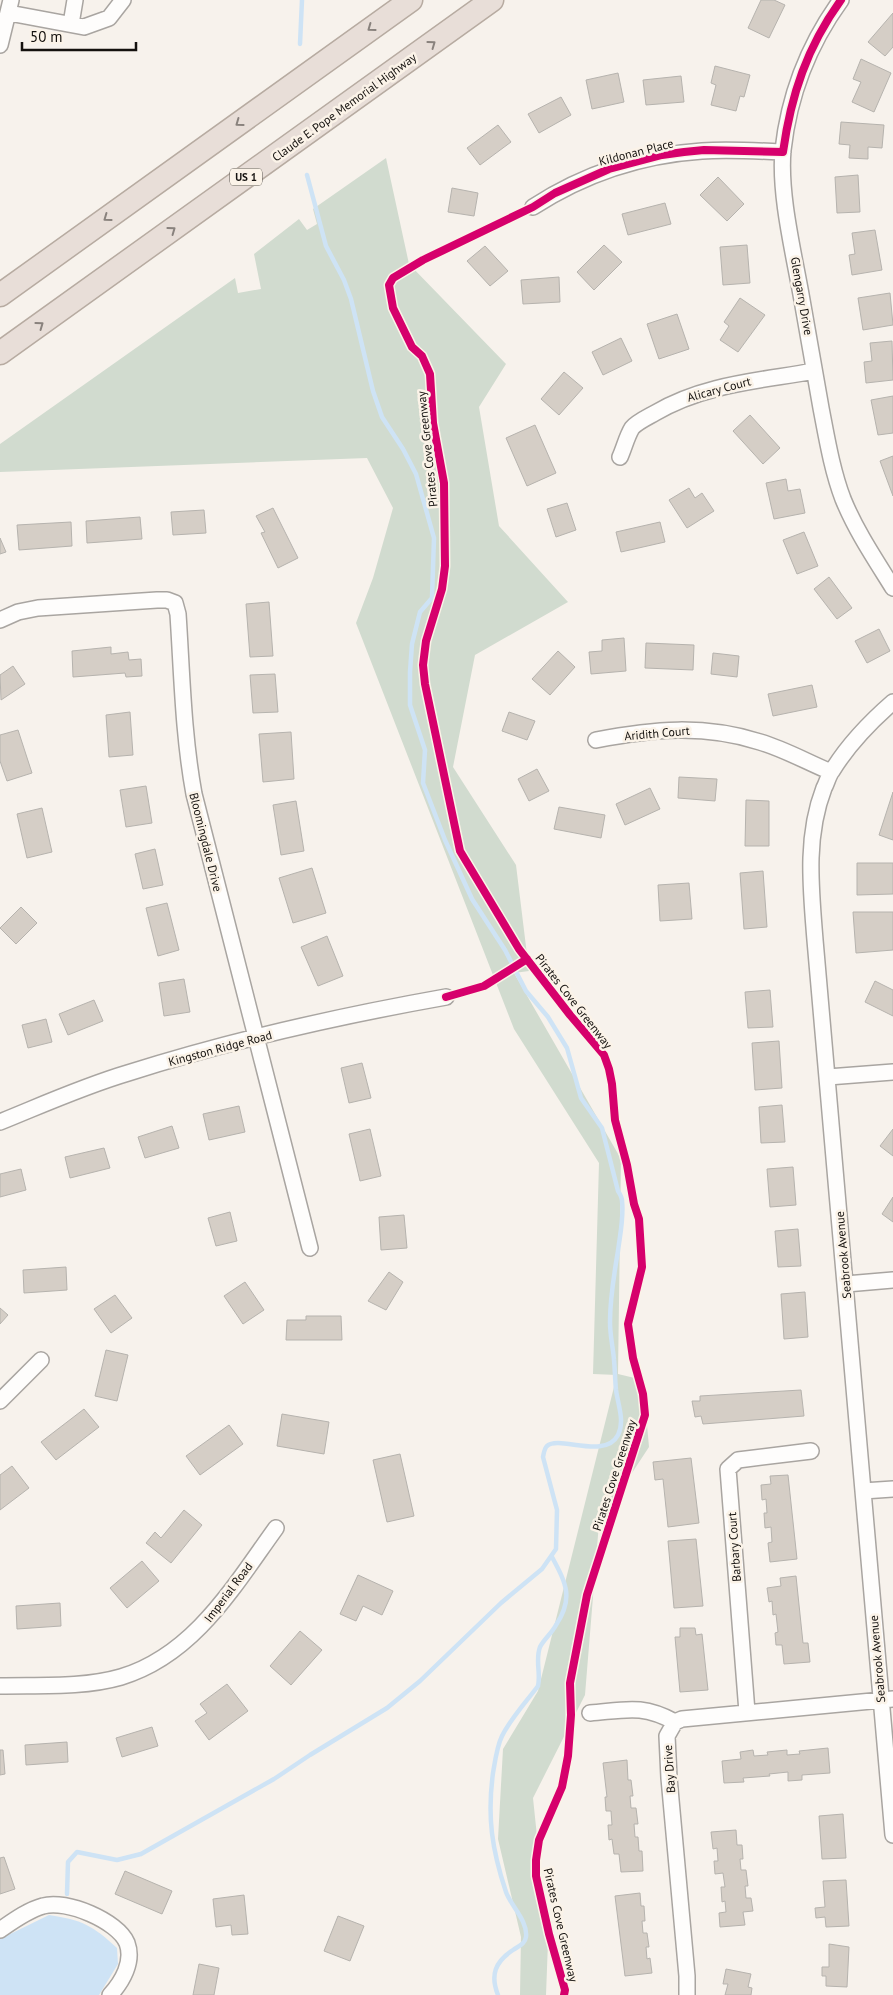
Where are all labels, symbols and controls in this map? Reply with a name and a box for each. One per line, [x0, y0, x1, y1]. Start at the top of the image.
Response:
scale bar [22, 20, 136, 52]
one-way arrow [368, 23, 377, 31]
text: 50 m [30, 27, 63, 46]
one-way arrow [426, 41, 435, 49]
street label: Claude E. Pope Memorial Highway [269, 49, 419, 164]
one-way arrow [235, 117, 245, 126]
street label: Kildonan Place [597, 135, 675, 169]
road number: US 1 [230, 168, 262, 186]
one-way arrow [103, 212, 113, 221]
one-way arrow [166, 227, 176, 236]
street label: Glengarry Drive [788, 256, 816, 336]
one-way arrow [34, 322, 44, 331]
street label: Alicary Court [685, 373, 753, 405]
street label: Pirates Cove Greenway [413, 390, 441, 508]
street label: Aridith Court [624, 723, 690, 743]
street label: Bloomingdale Drive [186, 791, 226, 893]
street label: Pirates Cove Greenway [532, 951, 616, 1052]
street label: Kingston Ridge Road [167, 1027, 273, 1069]
street label: Seabrook Avenue [832, 1211, 854, 1299]
street label: Pirates Cove Greenway [589, 1417, 639, 1533]
street label: Barbary Court [724, 1512, 744, 1582]
street label: Imperial Road [201, 1559, 255, 1625]
street label: Seabrook Avenue [866, 1615, 888, 1703]
street label: Bay Drive [660, 1744, 678, 1794]
street label: Pirates Cove Greenway [541, 1867, 581, 1984]

